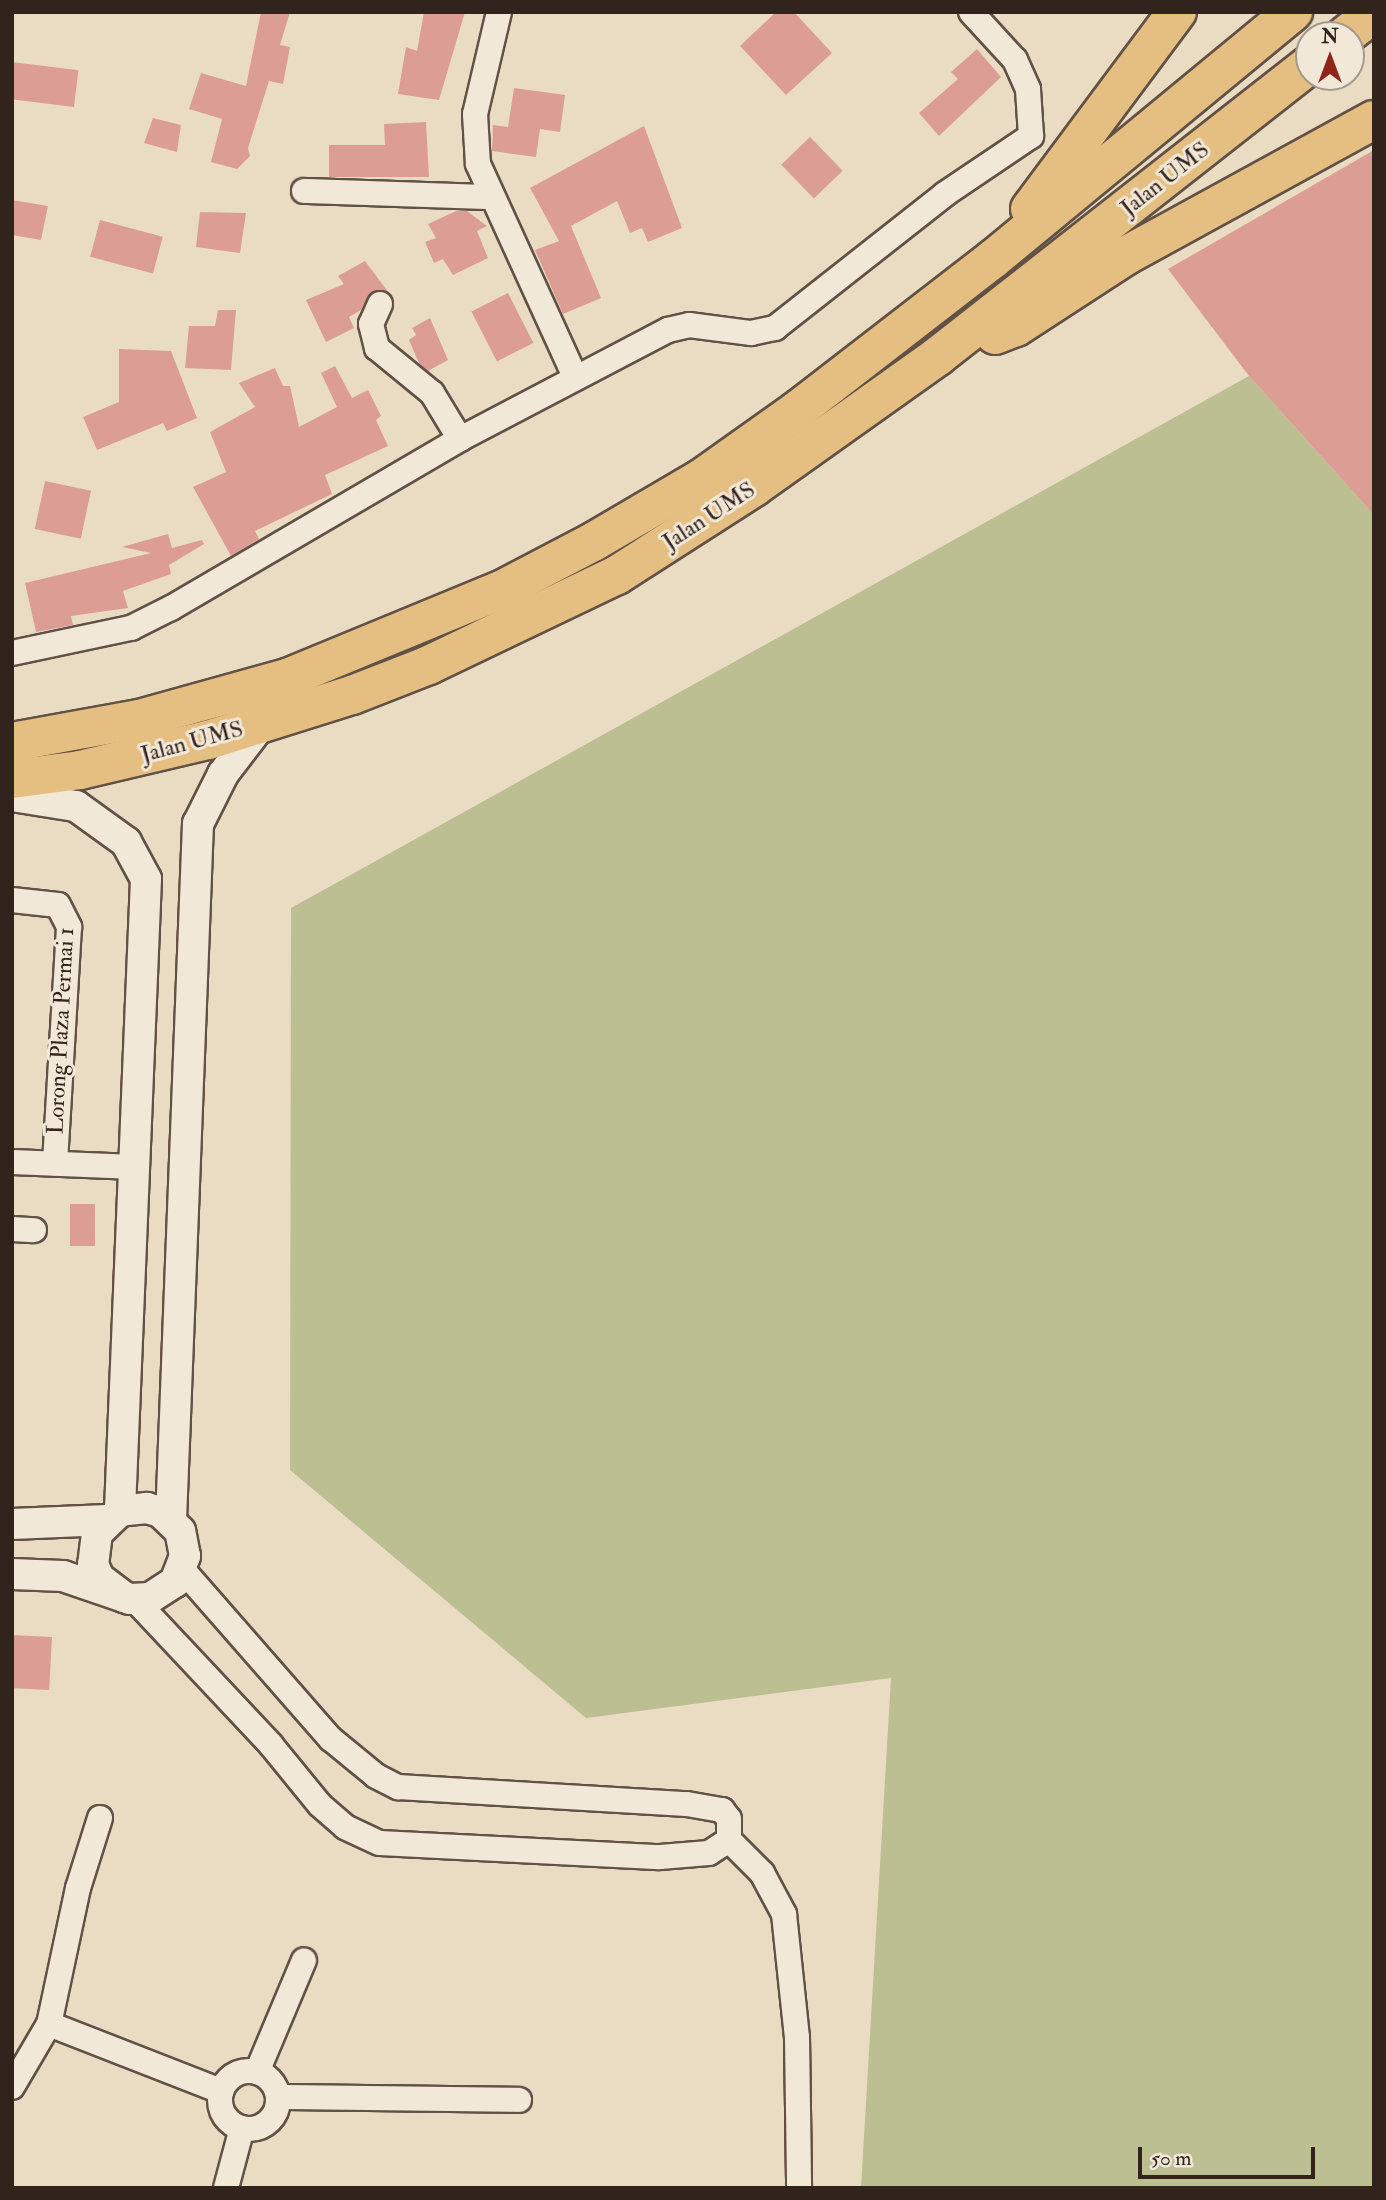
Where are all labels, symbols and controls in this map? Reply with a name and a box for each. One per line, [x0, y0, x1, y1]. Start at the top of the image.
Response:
north arrow [1295, 21, 1365, 91]
text: N [1321, 25, 1339, 49]
street label: Jalan UMS [1115, 136, 1215, 222]
street label: Jalan UMS [658, 476, 760, 556]
street label: Jalan UMS [138, 715, 246, 769]
street label: Lorong Plaza Permai 1 [42, 927, 80, 1135]
scale bar [1141, 2134, 1318, 2178]
text: 50 m [1151, 2145, 1192, 2172]

